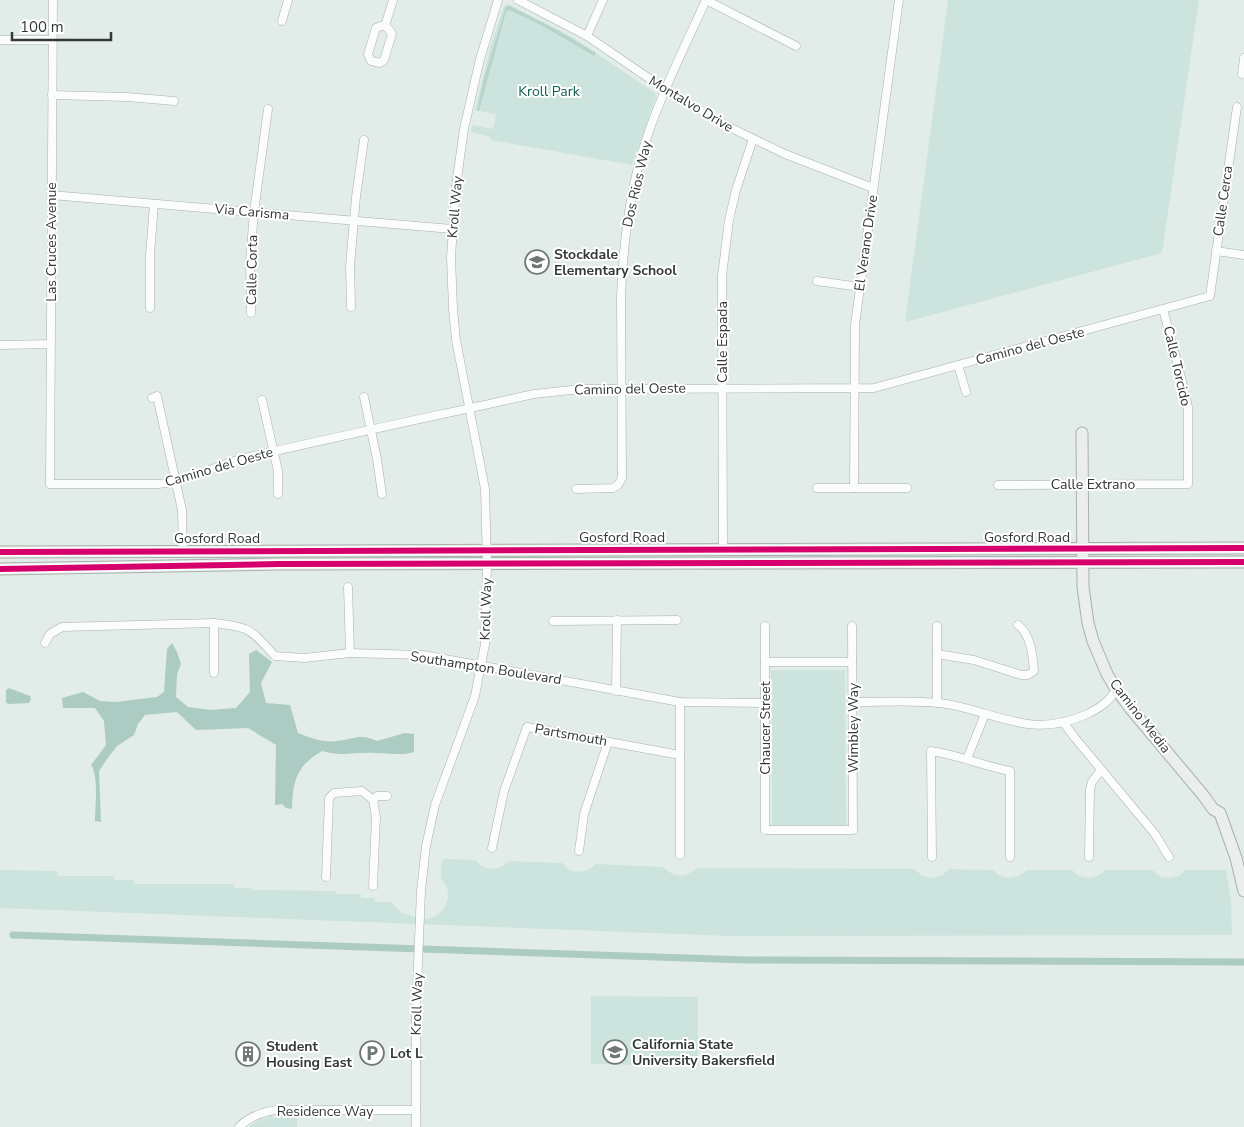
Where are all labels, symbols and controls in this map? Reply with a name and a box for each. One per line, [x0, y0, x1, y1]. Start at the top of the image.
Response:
scale bar [12, 10, 111, 42]
text: 100 m [20, 17, 64, 37]
street label: Montalvo Drive [645, 71, 737, 137]
park label: Kroll Park [518, 82, 581, 101]
street label: Dos Rios Way [618, 138, 656, 229]
street label: Calle Cerca [1209, 165, 1237, 237]
street label: Kroll Way [443, 174, 467, 239]
street label: Las Cruces Avenue [42, 182, 61, 302]
street label: El Verano Drive [850, 194, 882, 292]
street label: Via Carisma [213, 199, 290, 225]
street label: Calle Corta [242, 235, 262, 305]
place label: Stockdale Elementary School [554, 245, 677, 280]
school or university icon: Stockdale Elementary School [524, 249, 550, 275]
street label: Calle Espada [713, 301, 732, 383]
street label: Camino del Oeste [974, 322, 1086, 370]
street label: Calle Torcido [1159, 324, 1195, 408]
street label: Camino del Oeste [574, 379, 686, 399]
street label: Camino del Oeste [163, 442, 275, 492]
street label: Calle Extrano [1051, 475, 1135, 494]
street label: Gosford Road [579, 528, 665, 547]
street label: Gosford Road [984, 528, 1070, 547]
street label: Gosford Road [174, 529, 260, 548]
street label: Kroll Way [475, 577, 497, 641]
street label: Southampton Boulevard [409, 647, 563, 689]
street label: Camino Media [1105, 675, 1175, 757]
street label: Chaucer Street [756, 681, 775, 775]
street label: Wimbley Way [844, 682, 863, 773]
street label: Partsmouth [533, 719, 609, 751]
street label: Kroll Way [406, 972, 428, 1036]
place label: California State University Bakersfield [632, 1035, 775, 1070]
place label: Student Housing East [266, 1037, 353, 1072]
school or university icon: California State University Bakersfield [602, 1039, 628, 1065]
parking icon: Lot L [359, 1040, 385, 1066]
building icon: Student Housing East [235, 1041, 261, 1067]
place label: Lot L [390, 1044, 423, 1063]
street label: Residence Way [277, 1102, 374, 1121]

